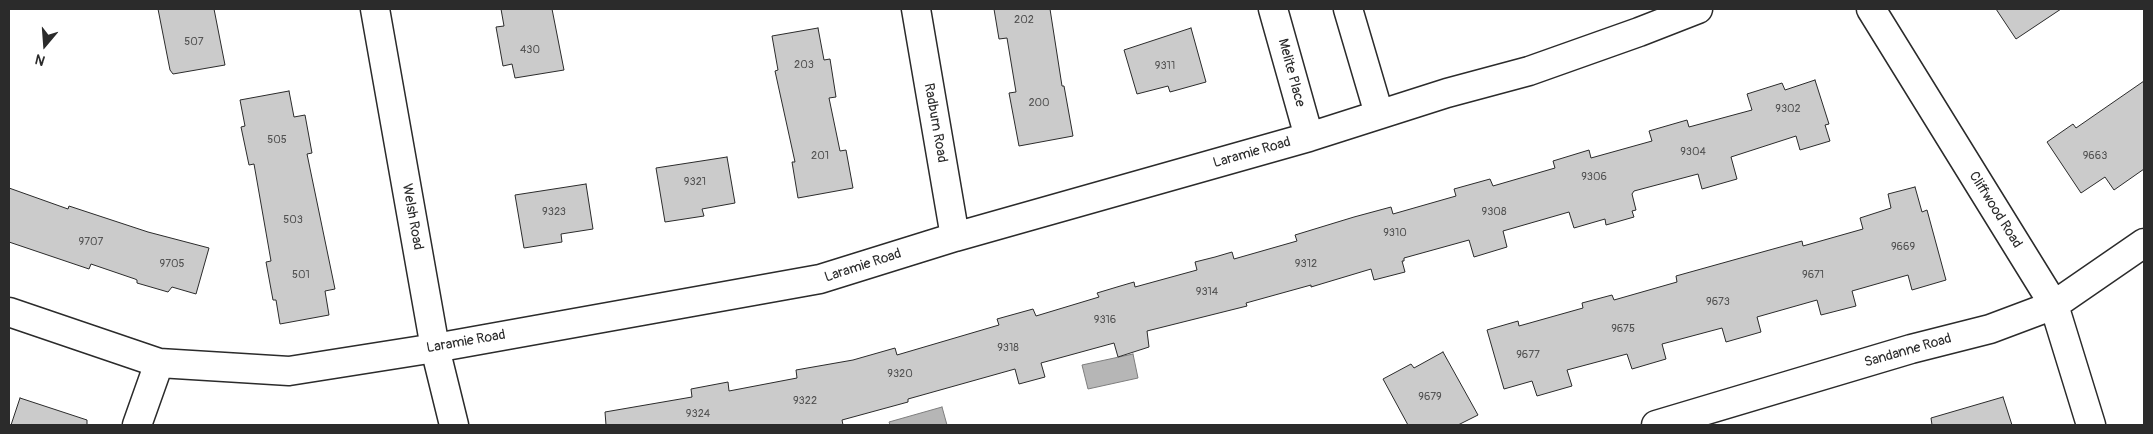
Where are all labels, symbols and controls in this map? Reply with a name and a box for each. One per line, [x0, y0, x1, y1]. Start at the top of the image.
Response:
house number: 202 [1014, 13, 1034, 27]
north arrow [20, 20, 70, 70]
house number: 507 [184, 35, 204, 49]
street label: Melite Place [1274, 37, 1308, 109]
house number: 430 [520, 43, 540, 57]
text: N [33, 50, 47, 69]
house number: 203 [794, 58, 814, 72]
house number: 9311 [1155, 59, 1175, 73]
street label: Radburn Road [920, 82, 950, 164]
house number: 200 [1028, 96, 1050, 110]
house number: 9302 [1775, 102, 1801, 116]
house number: 505 [267, 133, 287, 147]
street label: Laramie Road [1211, 134, 1293, 172]
house number: 9304 [1680, 145, 1706, 159]
house number: 201 [811, 149, 829, 163]
house number: 9663 [2083, 149, 2107, 163]
street label: Cliffwood Road [1965, 169, 2025, 251]
house number: 9306 [1581, 170, 1607, 184]
house number: 9321 [684, 175, 706, 189]
street label: Welsh Road [398, 183, 426, 251]
house number: 9323 [542, 205, 566, 219]
house number: 9308 [1482, 205, 1506, 219]
house number: 503 [283, 213, 303, 227]
house number: 9310 [1383, 226, 1407, 240]
house number: 9707 [79, 235, 103, 249]
house number: 9669 [1891, 240, 1915, 254]
street label: Laramie Road [822, 246, 904, 286]
house number: 9705 [160, 257, 184, 271]
house number: 9312 [1295, 257, 1317, 271]
house number: 501 [292, 268, 310, 282]
house number: 9671 [1802, 268, 1824, 282]
house number: 9314 [1196, 285, 1218, 299]
house number: 9673 [1706, 295, 1730, 309]
house number: 9316 [1094, 313, 1116, 327]
house number: 9675 [1611, 322, 1635, 336]
street label: Laramie Road [425, 327, 507, 357]
street label: Sandanne Road [1862, 331, 1954, 371]
house number: 9318 [997, 341, 1019, 355]
house number: 9677 [1516, 348, 1540, 362]
house number: 9320 [887, 367, 913, 381]
house number: 9679 [1418, 390, 1442, 404]
house number: 9322 [793, 394, 817, 408]
house number: 9324 [686, 407, 710, 421]

